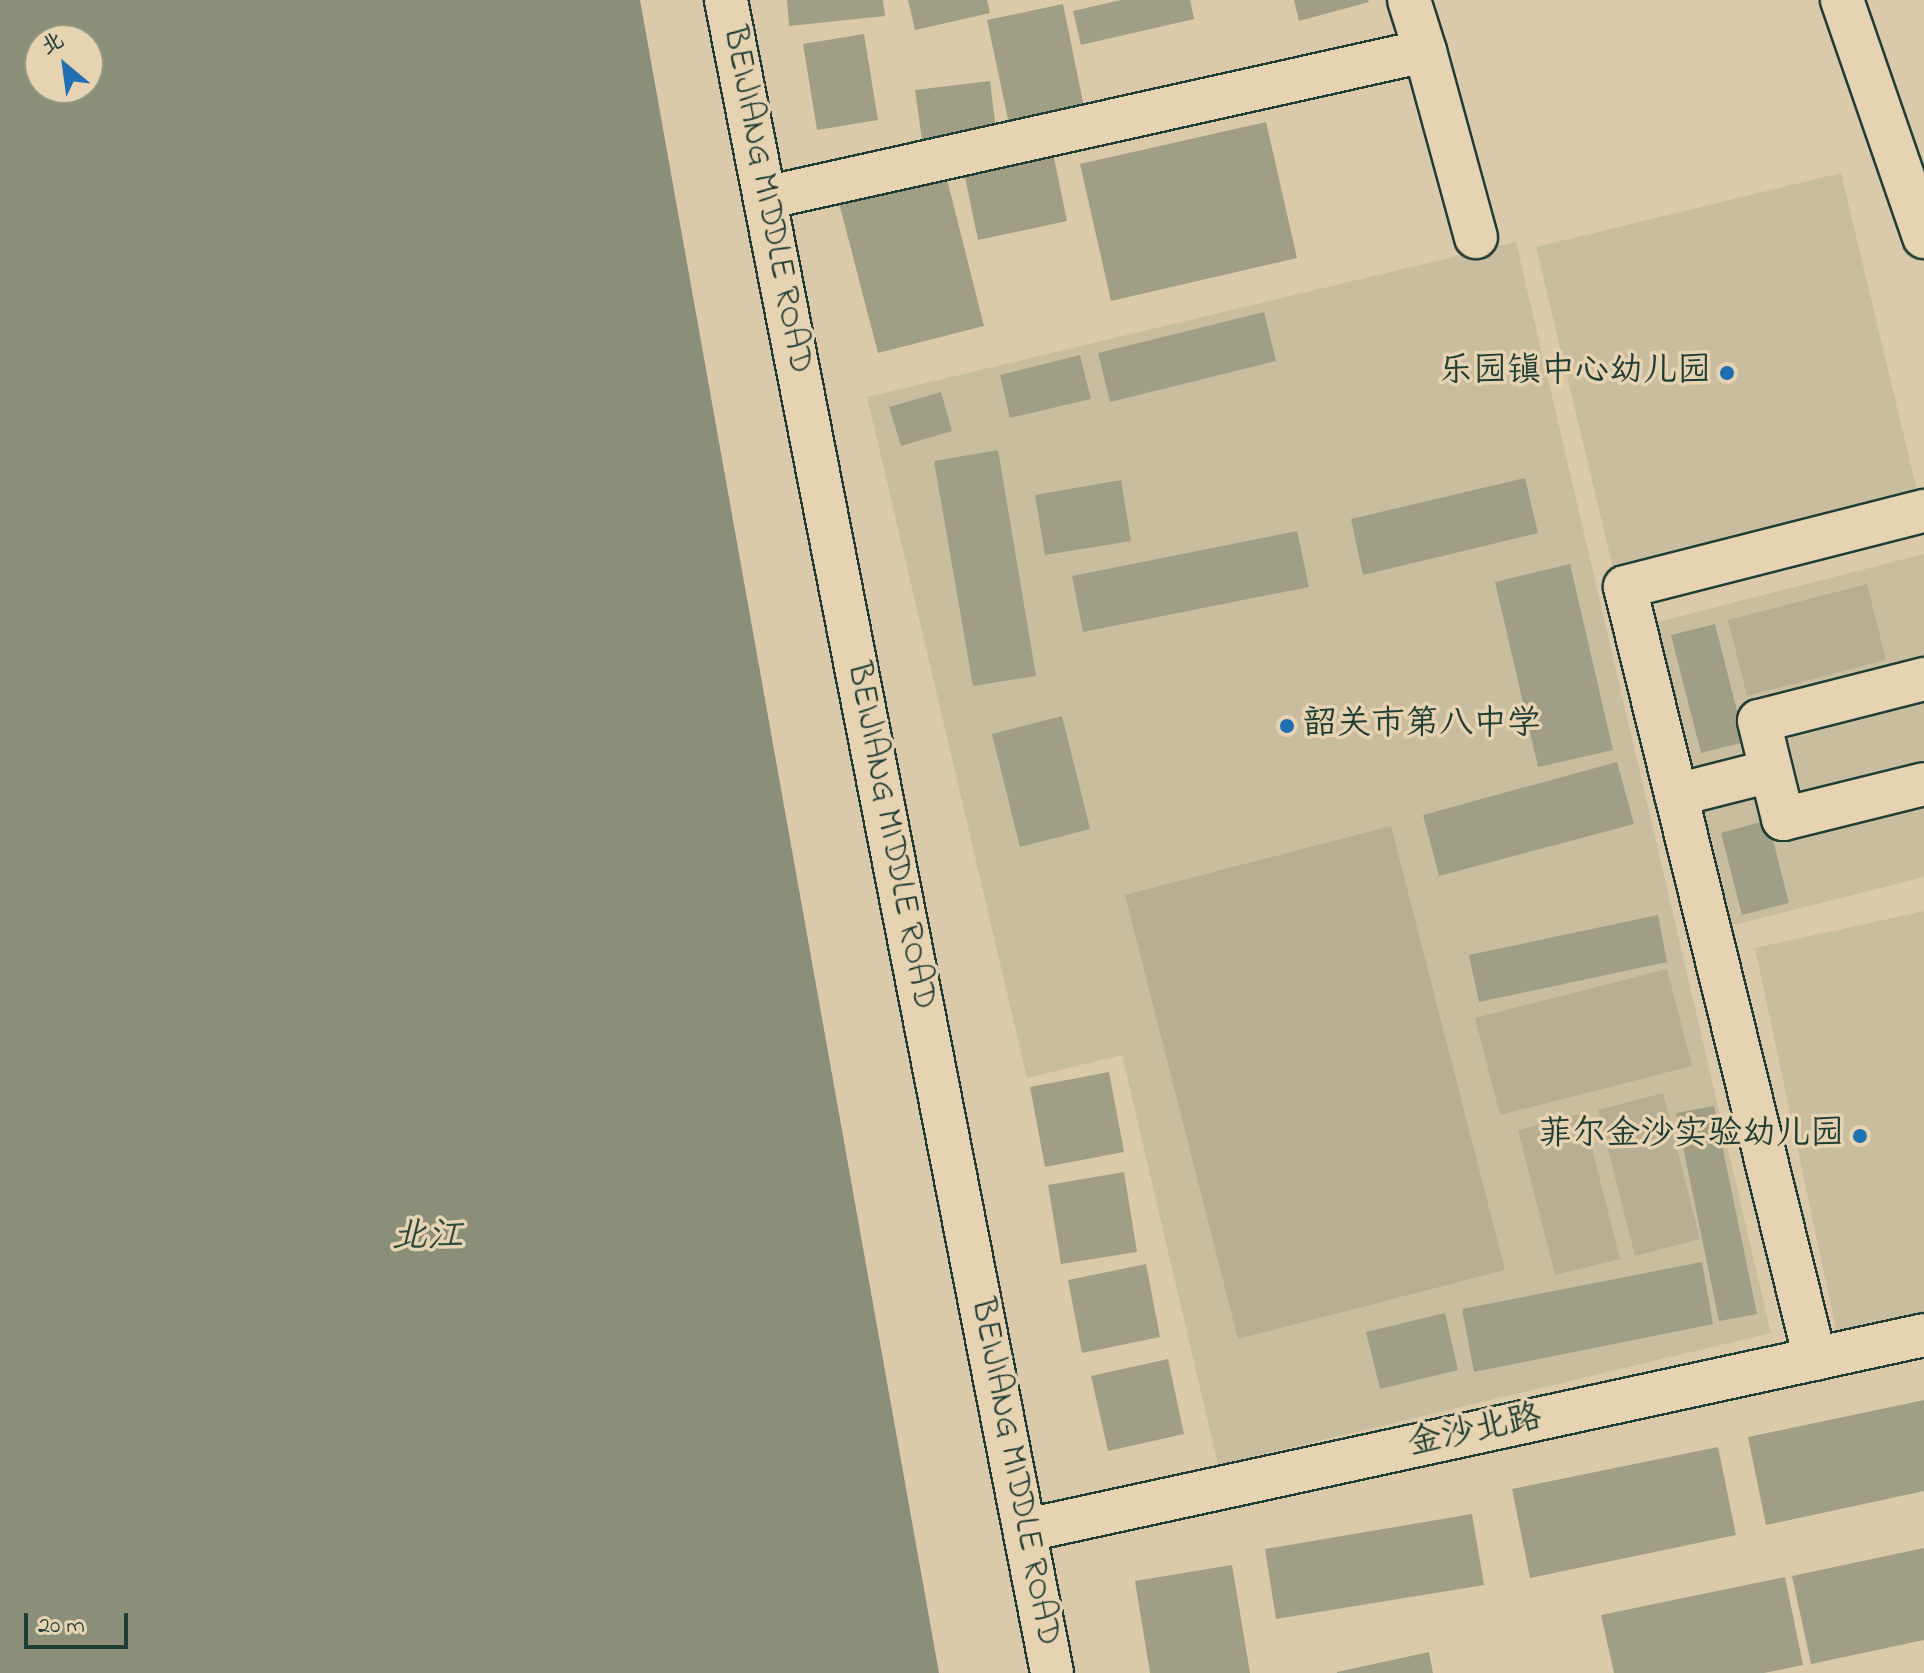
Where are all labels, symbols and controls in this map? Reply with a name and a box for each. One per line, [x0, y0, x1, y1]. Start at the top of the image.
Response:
street label: BEIJIANG MIDDLE ROAD [712, 23, 820, 377]
north arrow [24, 24, 104, 104]
text: 北 [36, 25, 71, 64]
place label: 乐园镇中心幼儿园 [1439, 353, 1711, 393]
marker: 乐园镇中心幼儿园 [1718, 364, 1736, 382]
street label: BEIJIANG MIDDLE ROAD [836, 659, 944, 1013]
place label: 韶关市第八中学 [1303, 706, 1541, 746]
marker: 韶关市第八中学 [1278, 717, 1296, 735]
place label: 菲尔金沙实验幼儿园 [1538, 1116, 1844, 1156]
marker: 菲尔金沙实验幼儿园 [1851, 1127, 1869, 1145]
water label: 北江 [391, 1216, 463, 1260]
street label: BEIJIANG MIDDLE ROAD [960, 1295, 1068, 1649]
street label: 金沙北路 [1404, 1398, 1546, 1466]
scale bar [28, 1597, 132, 1647]
text: 20 m [38, 1609, 85, 1644]

